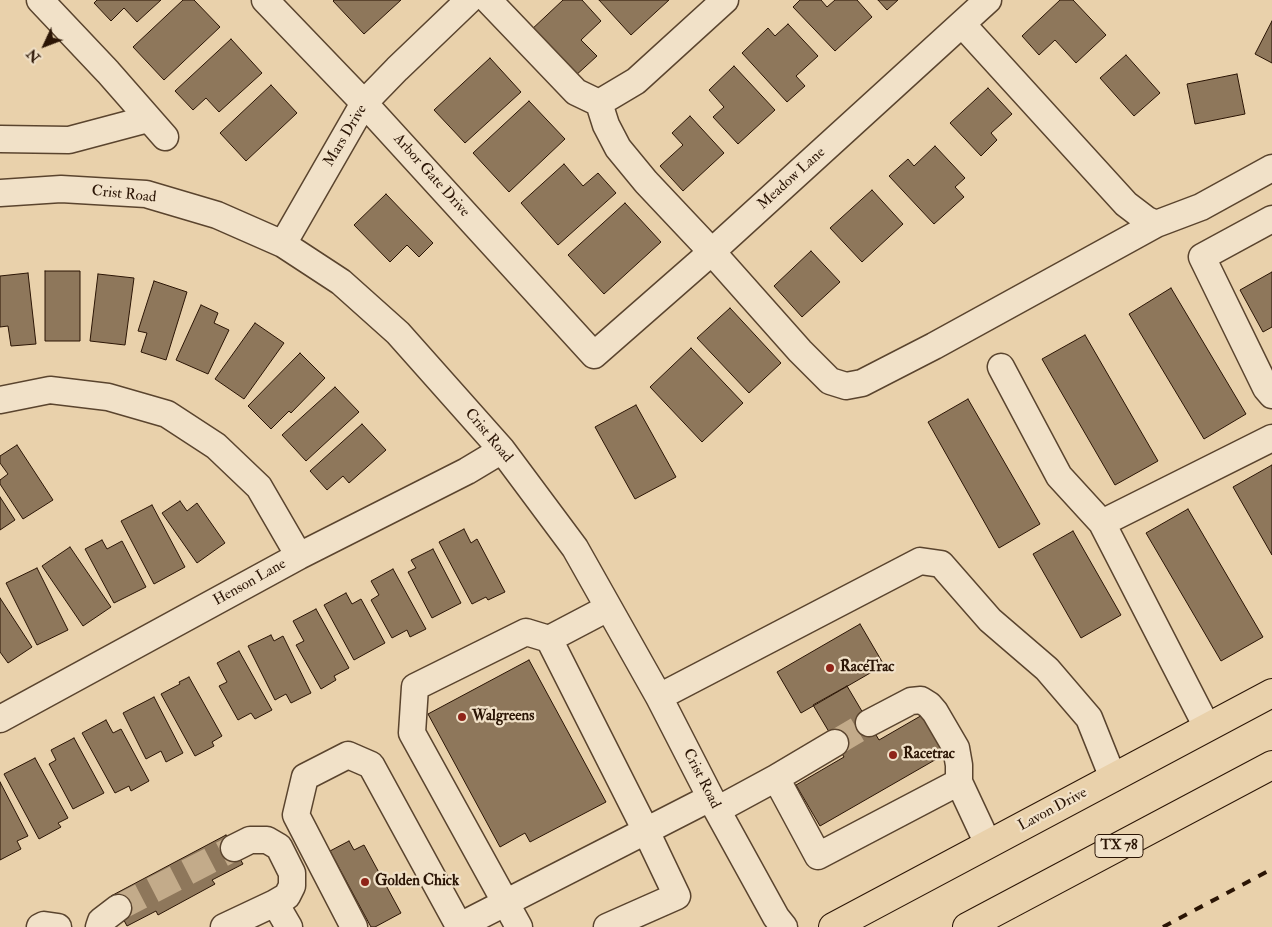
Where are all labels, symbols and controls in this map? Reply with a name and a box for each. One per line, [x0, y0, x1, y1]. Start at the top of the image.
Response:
north arrow [20, 20, 70, 70]
text: N [23, 45, 44, 66]
street label: Mars Drive [321, 102, 371, 170]
street label: Arbor Gate Drive [389, 131, 473, 221]
street label: Meadow Lane [755, 144, 829, 214]
street label: Crist Road [91, 183, 157, 207]
street label: Crist Road [460, 405, 516, 467]
street label: Henson Lane [210, 556, 290, 610]
place label: RaceTrac [840, 659, 894, 677]
marker: RaceTrac [824, 662, 836, 674]
place label: Walgreens [472, 708, 534, 726]
marker: Walgreens [456, 711, 468, 723]
street label: Crist Road [678, 746, 724, 812]
place label: Racetrac [903, 746, 955, 764]
marker: Racetrac [887, 749, 899, 761]
street label: Lavon Drive [1015, 784, 1091, 836]
road number: TX 78 [1095, 834, 1143, 858]
place label: Golden Chick [375, 873, 459, 891]
marker: Golden Chick [359, 876, 371, 888]

